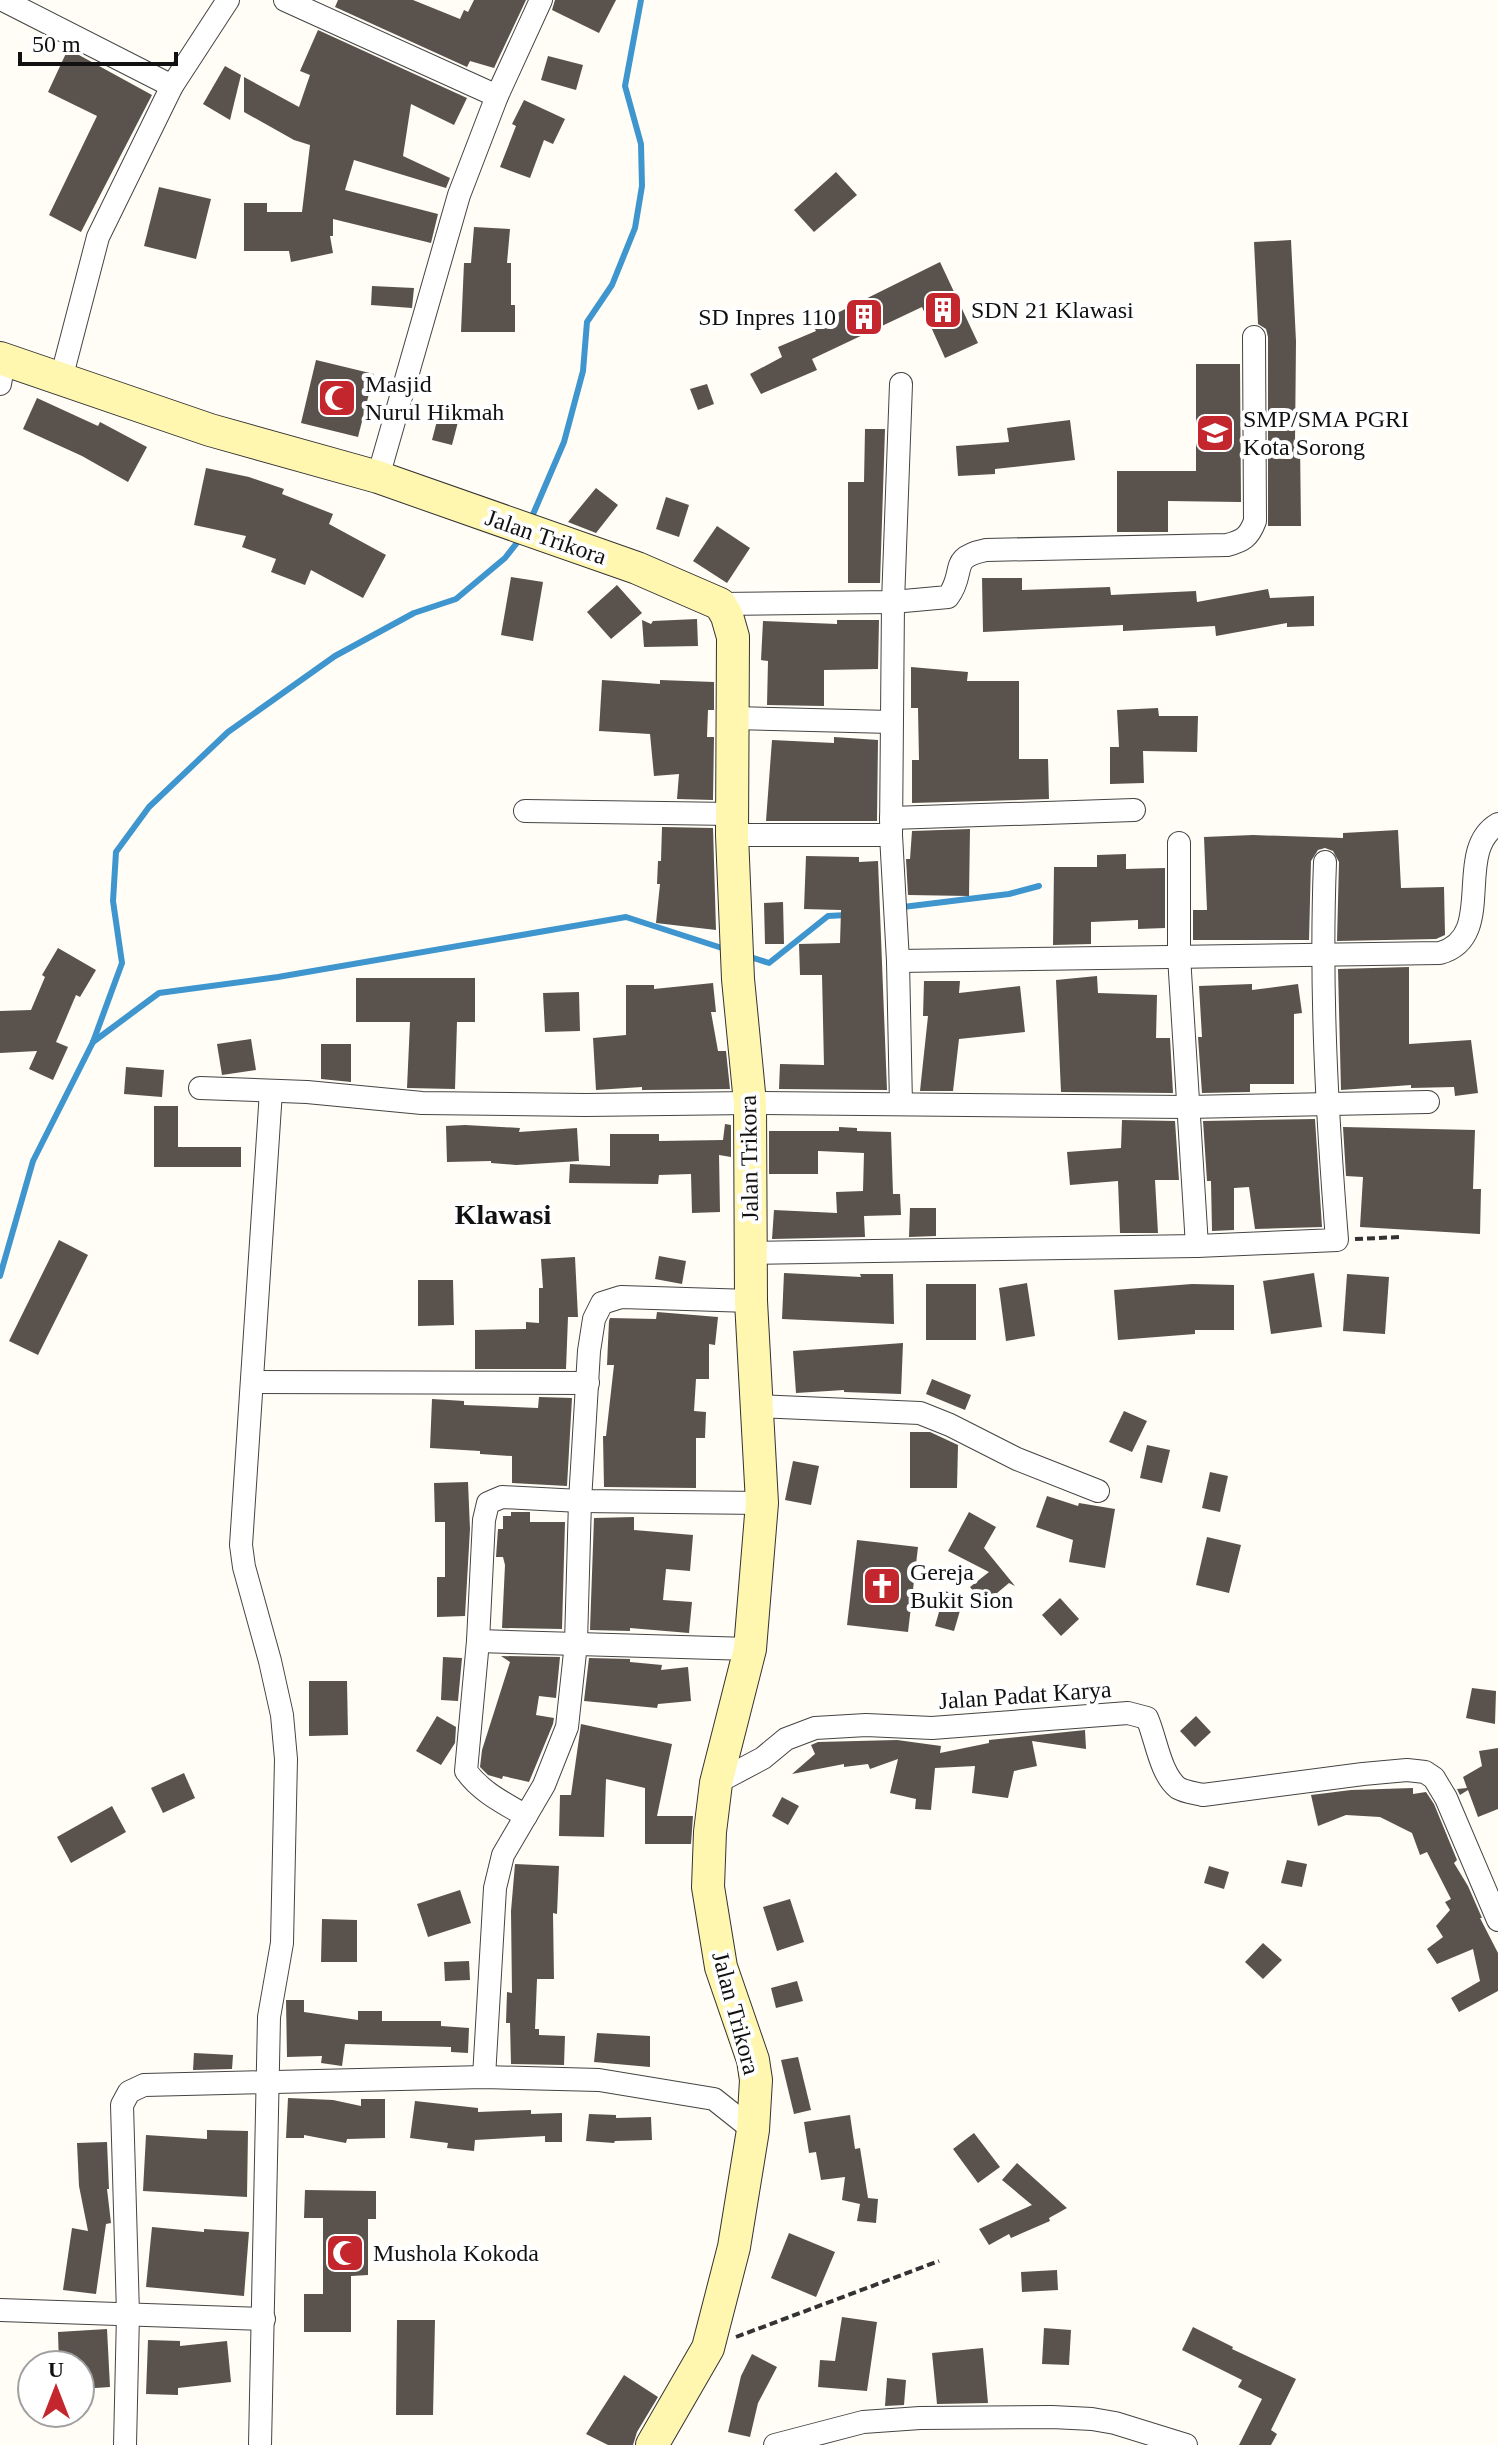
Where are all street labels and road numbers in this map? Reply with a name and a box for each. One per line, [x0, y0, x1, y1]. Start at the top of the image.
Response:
street label: Jalan Trikora [482, 504, 610, 570]
street label: Jalan Trikora [735, 1094, 763, 1221]
street label: Jalan Padat Karya [938, 1676, 1113, 1714]
street label: Jalan Trikora [707, 1949, 765, 2078]

